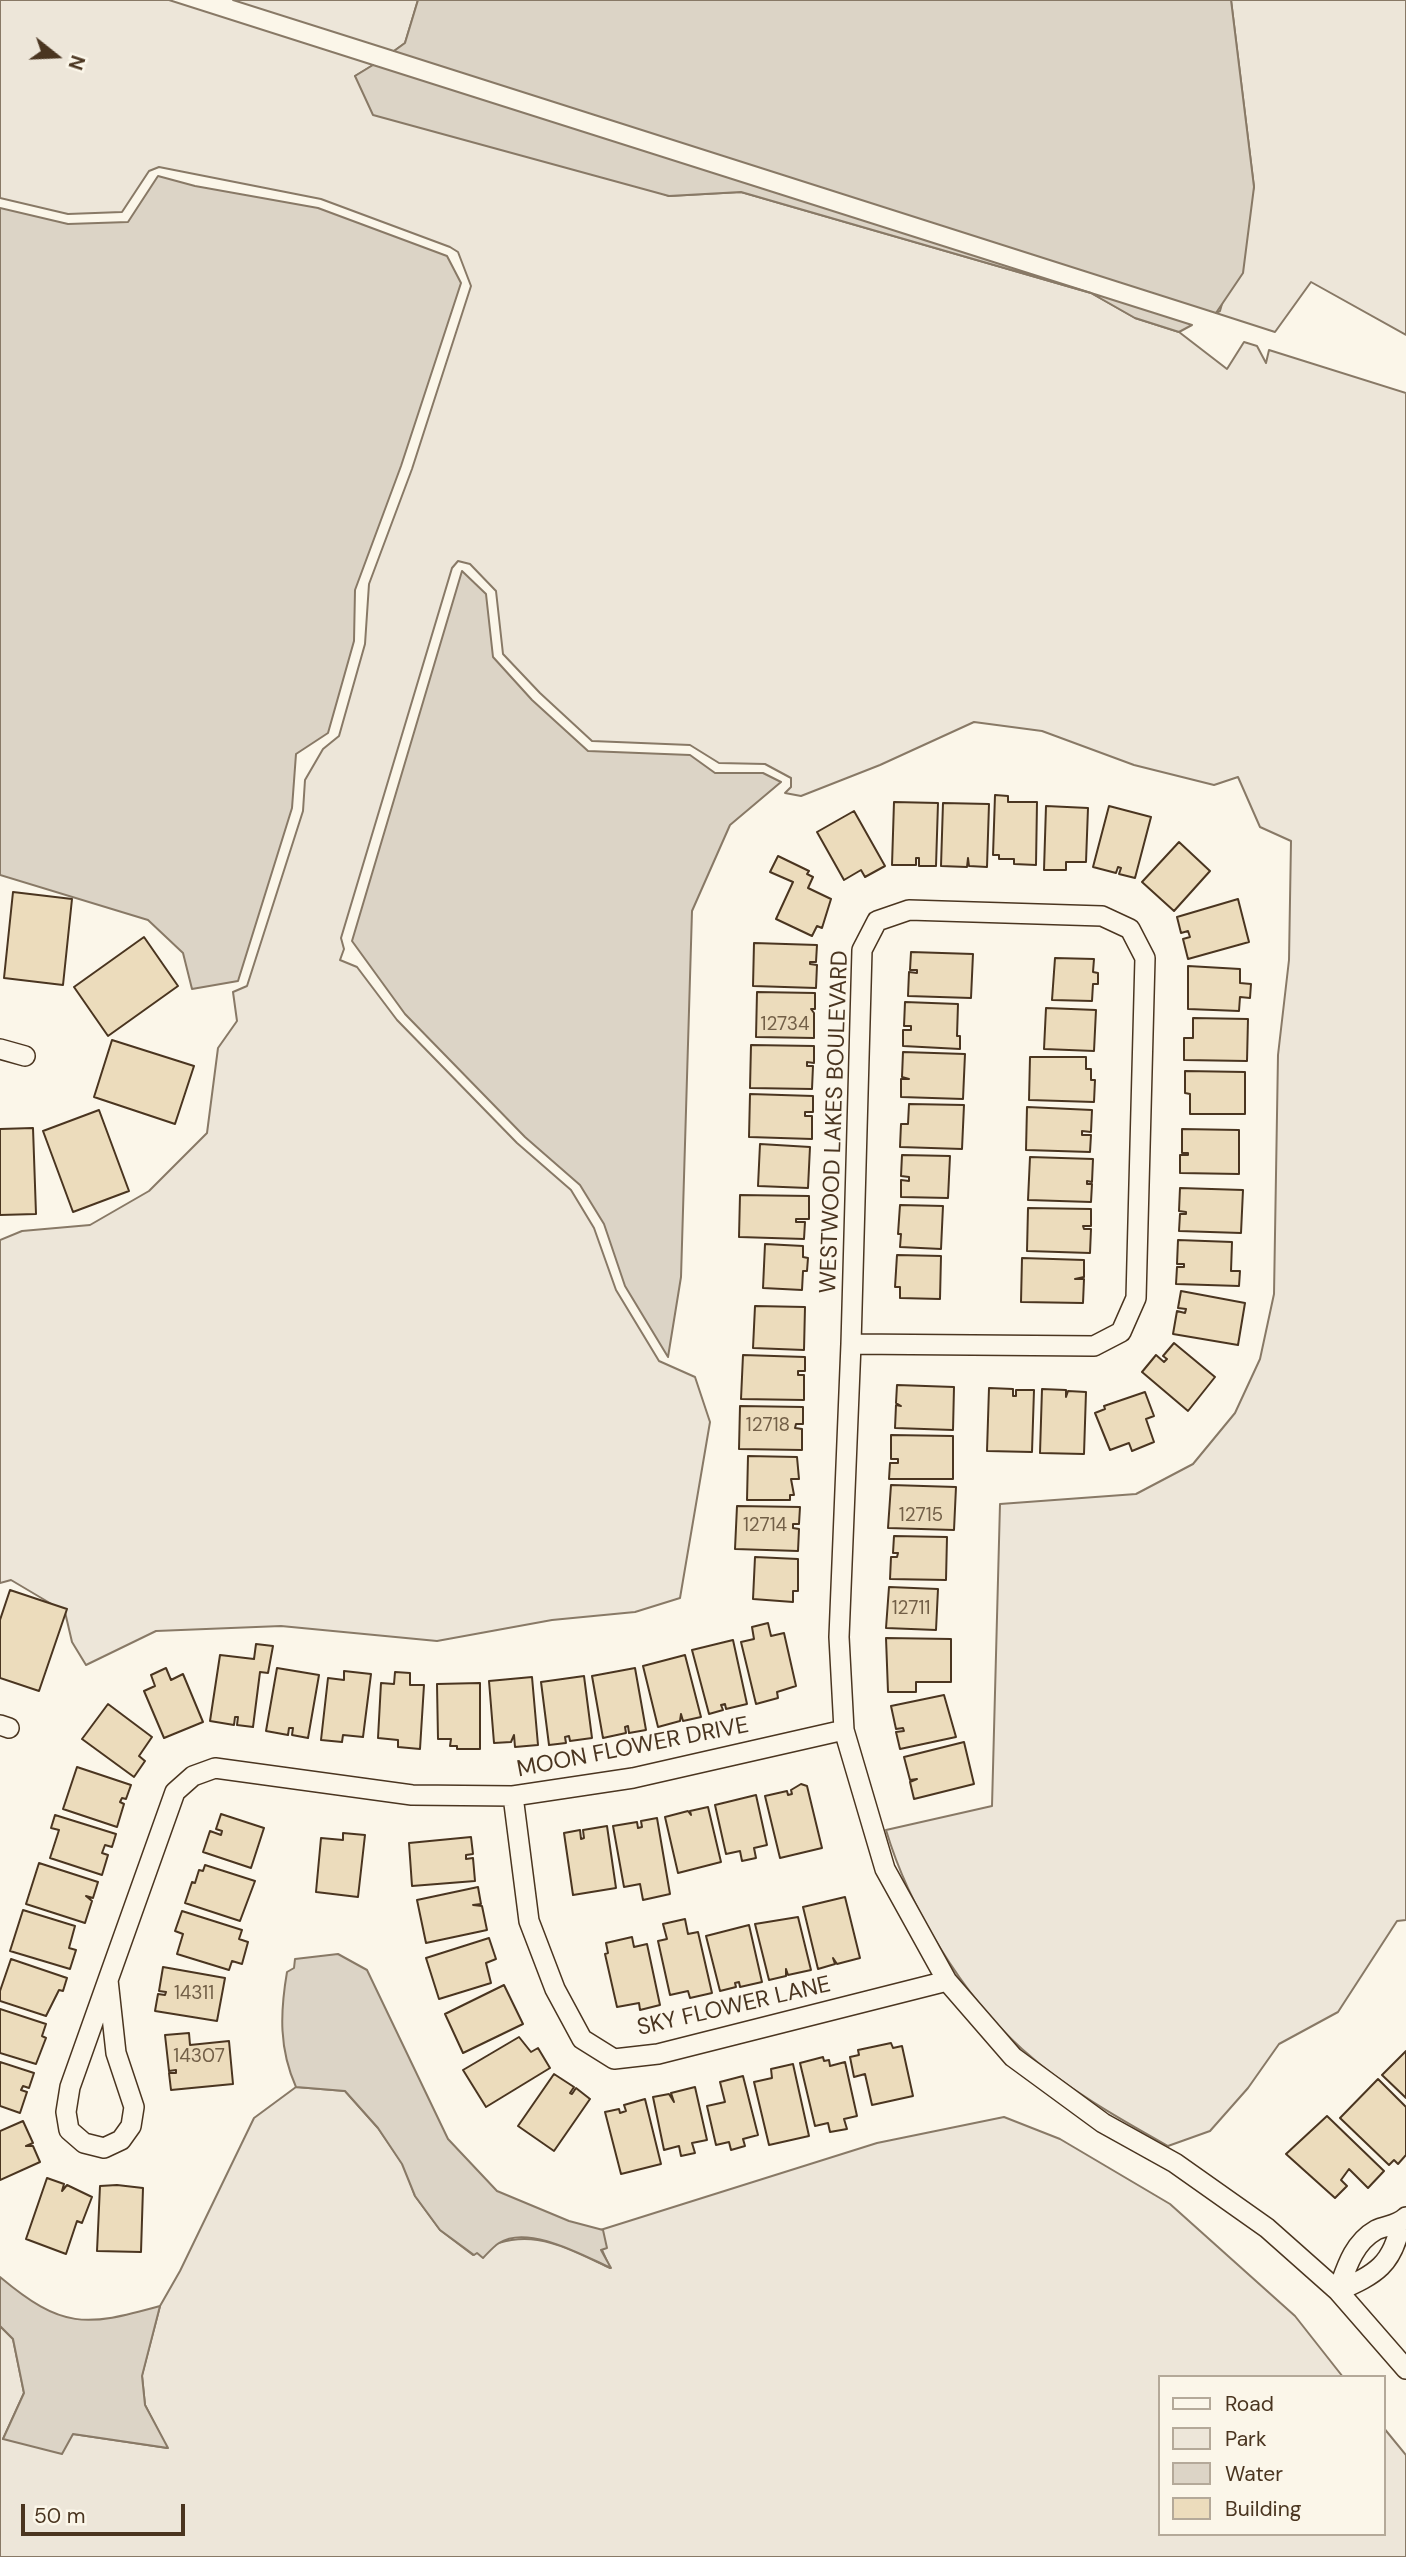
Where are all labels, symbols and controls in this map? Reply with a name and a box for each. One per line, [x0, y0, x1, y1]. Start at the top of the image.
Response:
north arrow [21, 21, 91, 91]
text: N [62, 52, 90, 73]
street label: WESTWOOD LAKES BOULEVARD [815, 950, 855, 1294]
house number: 12734 [761, 1014, 809, 1036]
house number: 12718 [746, 1415, 790, 1437]
house number: 12715 [899, 1505, 943, 1527]
house number: 12714 [743, 1515, 787, 1537]
house number: 12711 [892, 1598, 930, 1620]
street label: MOON FLOWER DRIVE [515, 1712, 751, 1784]
street label: SKY FLOWER LANE [635, 1971, 833, 2043]
house number: 14311 [174, 1983, 214, 2005]
house number: 14307 [173, 2046, 225, 2068]
legend [1158, 2375, 1385, 2536]
text: Road [1225, 2390, 1274, 2418]
text: Park [1225, 2425, 1266, 2453]
text: Water [1225, 2460, 1283, 2488]
scale bar [24, 2490, 189, 2534]
text: Building [1225, 2495, 1301, 2523]
text: 50 m [34, 2502, 85, 2530]

